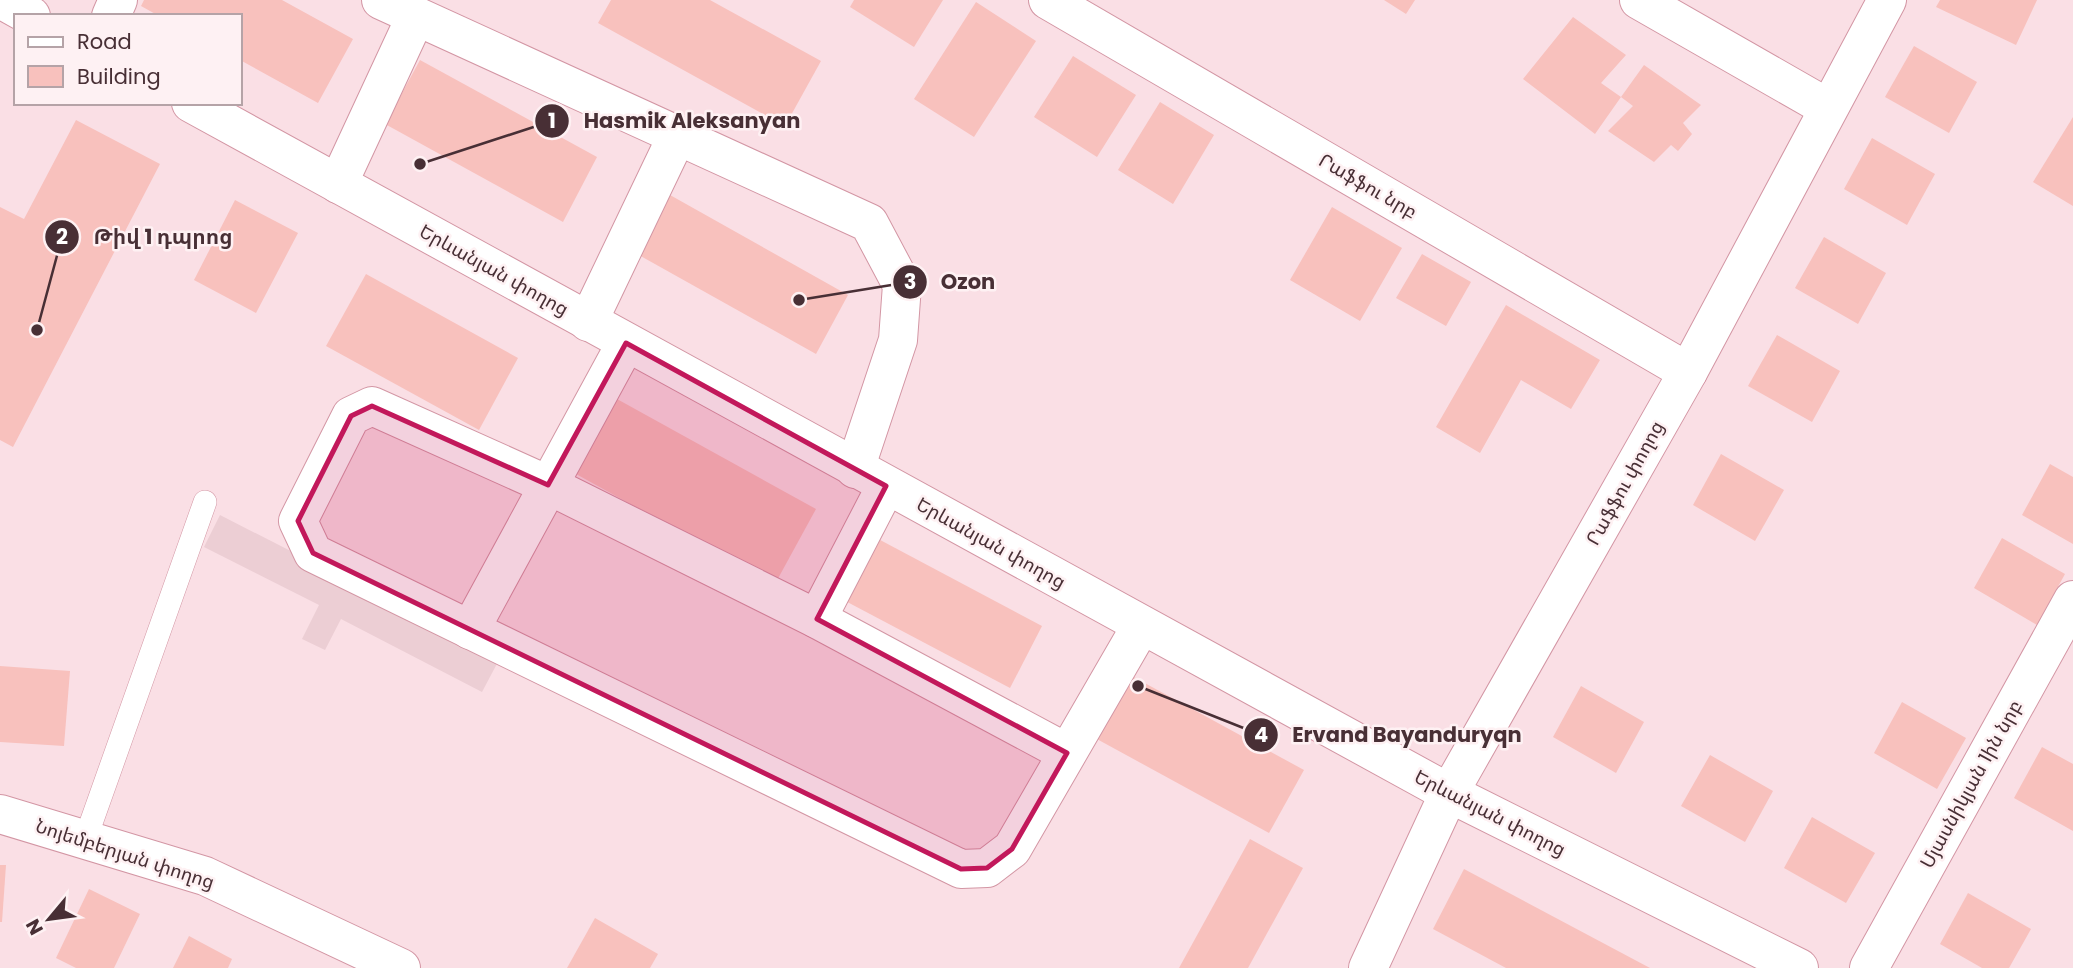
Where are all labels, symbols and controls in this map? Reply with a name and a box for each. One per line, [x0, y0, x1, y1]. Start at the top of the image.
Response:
legend [14, 14, 242, 105]
text: Road [77, 27, 132, 56]
text: Building [77, 62, 161, 91]
callout: Hasmik Aleksanyan [534, 100, 814, 142]
text: 1 [548, 106, 556, 135]
text: Hasmik Aleksanyan [584, 106, 800, 135]
street label: Րաֆֆու նրբ [1314, 147, 1422, 225]
callout: Թիվ 1 դպրոց [45, 216, 247, 258]
street label: Երևանյան փողոց [414, 218, 574, 322]
text: 2 [56, 222, 68, 251]
text: Թիվ 1 դպրոց [93, 222, 233, 251]
callout: Ozon [892, 261, 1010, 303]
text: 3 [904, 267, 916, 296]
text: Ozon [941, 267, 995, 296]
street label: Րաֆֆու փողոց [1580, 416, 1670, 550]
street label: Երևանյան փողոց [911, 491, 1071, 595]
street label: Մյասնիկյան 1ին նրբ [1913, 695, 2029, 873]
callout: Ervand Bayanduryqn [1244, 714, 1536, 756]
text: 4 [1254, 720, 1268, 749]
text: Ervand Bayanduryqn [1292, 720, 1522, 749]
street label: Երևանյան փողոց [1409, 763, 1571, 863]
street label: Նոյեմբերյան փողոց [32, 812, 218, 896]
north arrow [14, 884, 84, 954]
text: N [19, 914, 50, 940]

